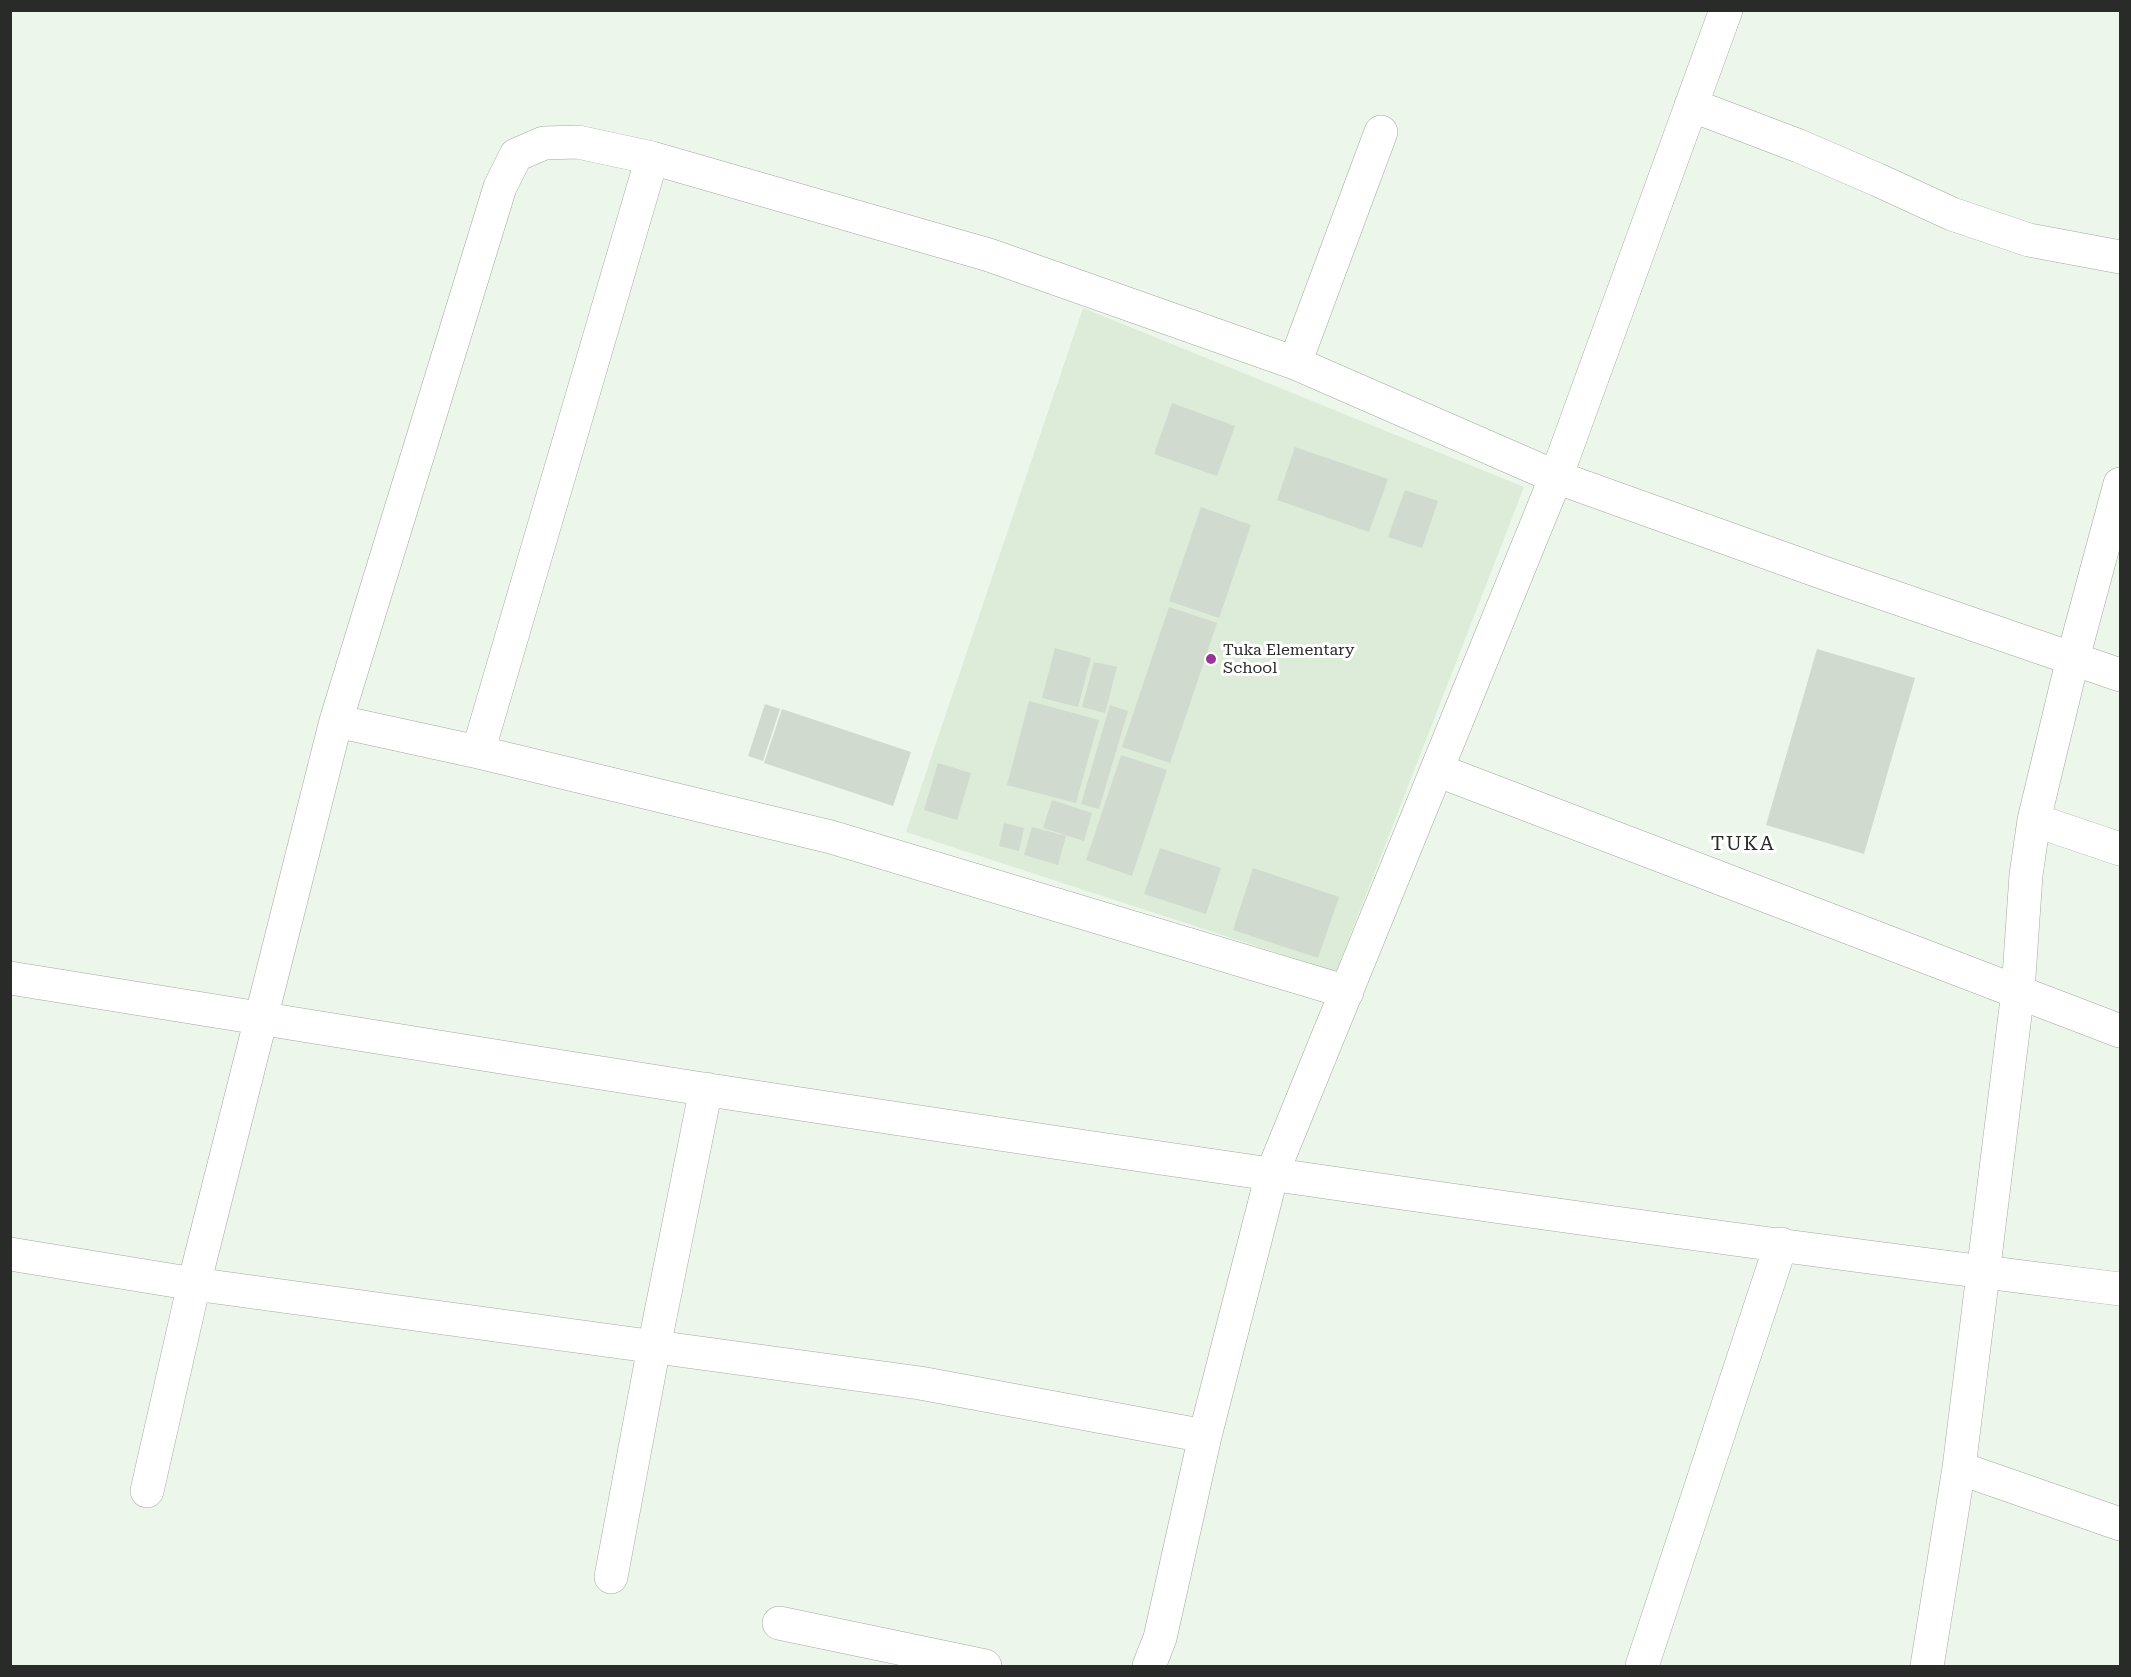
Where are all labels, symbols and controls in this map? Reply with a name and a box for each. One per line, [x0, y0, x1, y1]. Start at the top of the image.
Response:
place label: Tuka Elementary School [1223, 640, 1354, 678]
marker: Tuka Elementary School [1204, 652, 1218, 666]
district label: TUKA [1711, 832, 1775, 856]

